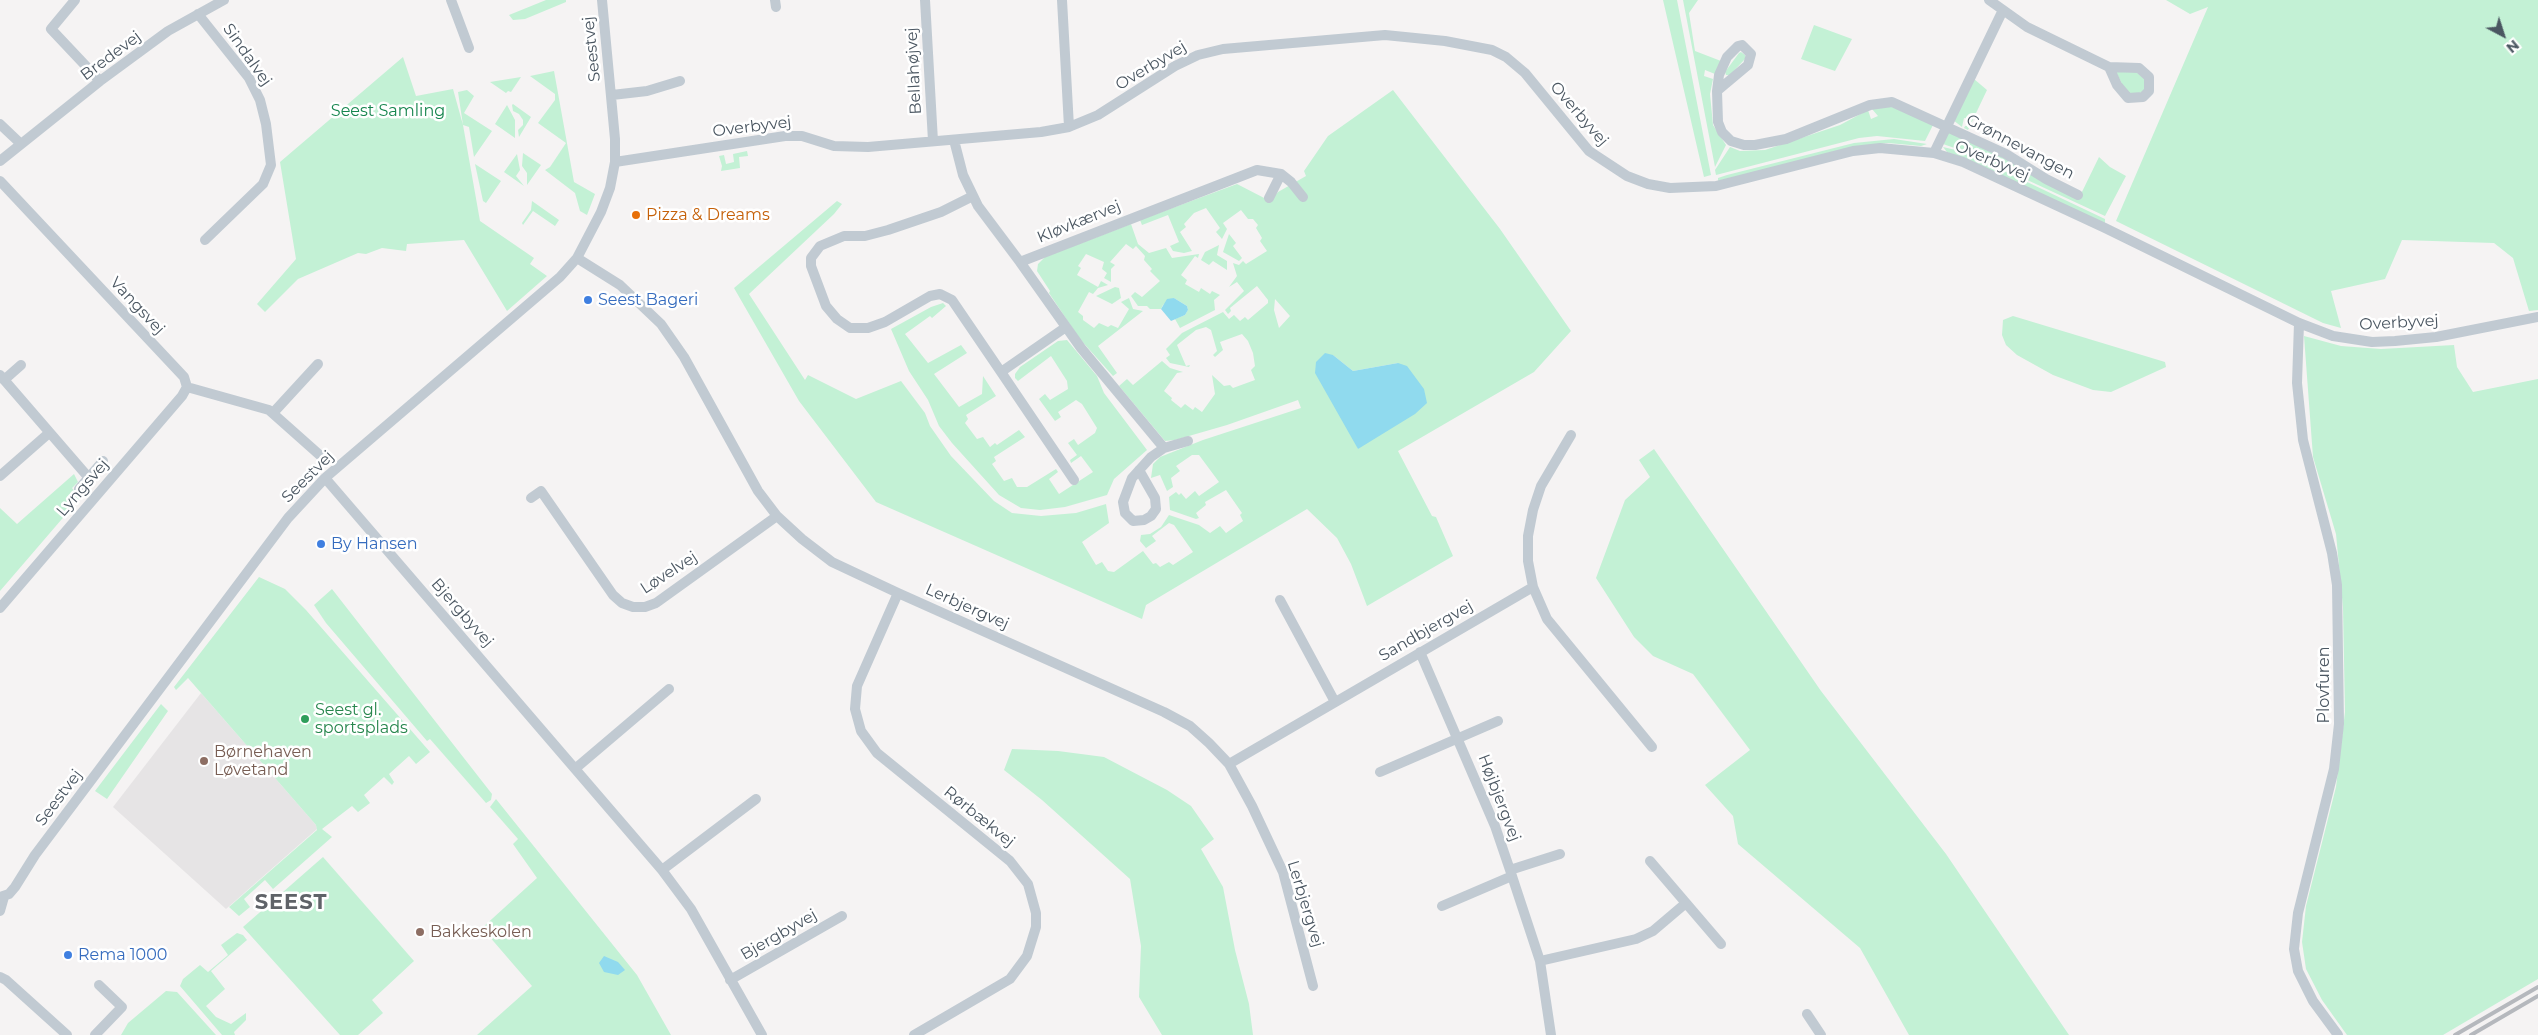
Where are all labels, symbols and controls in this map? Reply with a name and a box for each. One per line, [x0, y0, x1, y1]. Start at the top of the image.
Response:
north arrow [2478, 10, 2528, 60]
street label: Seestvej [579, 15, 605, 83]
street label: Sindalvej [219, 20, 275, 90]
street label: Bredevej [77, 27, 145, 85]
street label: Bellahøjvej [902, 27, 926, 115]
text: N [2503, 36, 2523, 57]
street label: Overbyvej [1112, 37, 1190, 95]
street label: Overbyvej [1546, 78, 1612, 150]
park label: Seest Samling [331, 101, 445, 121]
street label: Grønnevangen [1963, 110, 2077, 184]
street label: Overbyvej [711, 113, 793, 141]
street label: Overbyvej [1952, 137, 2032, 185]
street label: Kløvkærvej [1034, 197, 1124, 247]
place label: Pizza & Dreams [646, 205, 770, 225]
marker: Pizza & Dreams [630, 209, 642, 221]
street label: Vangsvej [106, 273, 168, 339]
place label: Seest Bageri [598, 290, 698, 310]
marker: Seest Bageri [582, 294, 594, 306]
street label: Overbyvej [2359, 311, 2439, 335]
street label: Seestvej [278, 447, 338, 507]
street label: Lyngsvej [53, 455, 113, 521]
place label: By Hansen [331, 534, 417, 554]
marker: By Hansen [315, 538, 327, 550]
street label: Løvelvej [637, 548, 701, 598]
street label: Bjergbyvej [427, 575, 497, 651]
street label: Lerbjergvej [922, 580, 1012, 634]
street label: Sandbjergvej [1376, 596, 1476, 666]
street label: Plovfuren [2314, 646, 2334, 724]
place label: Seest gl. sportsplads [315, 700, 408, 738]
marker: Seest gl. sportsplads [299, 713, 311, 725]
place label: Børnehaven Løvetand [214, 742, 312, 780]
street label: Højbjergvej [1474, 752, 1524, 844]
marker: Børnehaven Løvetand [198, 755, 210, 767]
street label: Seestvej [32, 766, 86, 830]
street label: Rørbækvej [940, 782, 1018, 852]
street label: Lerbjergvej [1283, 858, 1327, 950]
district label: SEEST [254, 890, 328, 916]
street label: Bjergbyvej [737, 905, 821, 965]
place label: Bakkeskolen [430, 922, 532, 942]
marker: Bakkeskolen [414, 926, 426, 938]
place label: Rema 1000 [78, 945, 167, 965]
marker: Rema 1000 [62, 949, 74, 961]

